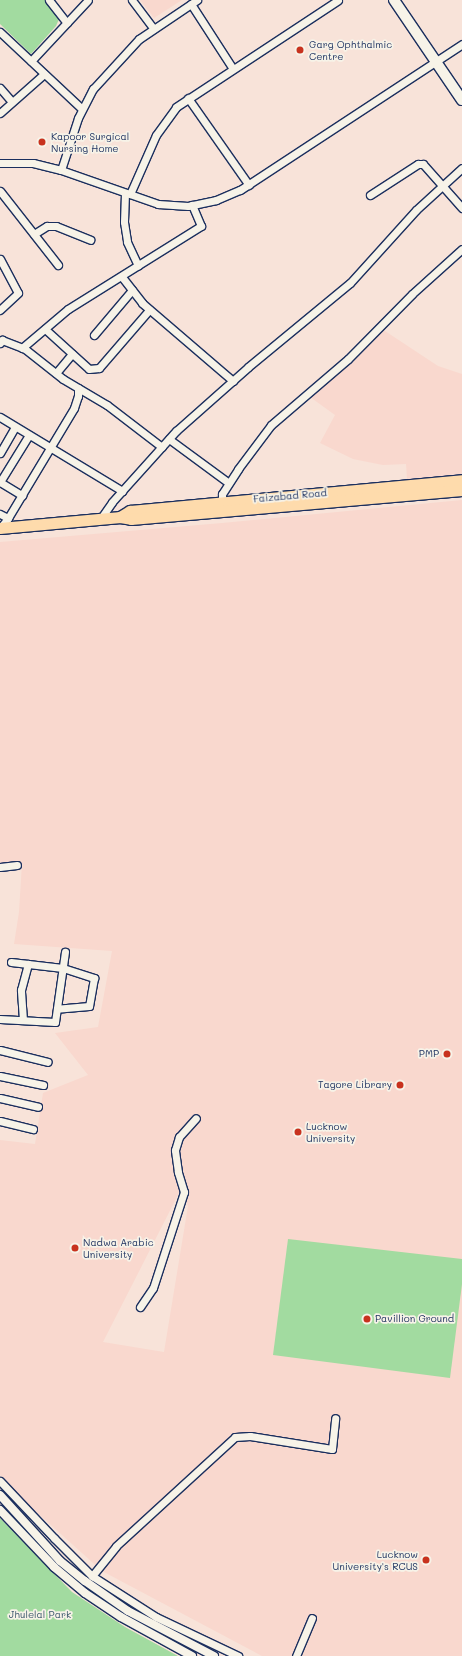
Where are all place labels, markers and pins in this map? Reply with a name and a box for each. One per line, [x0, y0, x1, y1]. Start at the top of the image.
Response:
place label: Garg Ophthalmic Centre [309, 38, 392, 62]
marker: Garg Ophthalmic Centre [294, 44, 306, 56]
place label: Kapoor Surgical Nursing Home [51, 130, 129, 154]
marker: Kapoor Surgical Nursing Home [36, 136, 48, 148]
place label: PMP [419, 1048, 439, 1060]
marker: PMP [442, 1049, 452, 1059]
place label: Tagore Library [318, 1079, 392, 1091]
marker: Tagore Library [395, 1080, 405, 1090]
place label: Lucknow University [306, 1120, 355, 1144]
marker: Lucknow University [293, 1127, 303, 1137]
place label: Nadwa Arabic University [83, 1236, 154, 1260]
marker: Nadwa Arabic University [70, 1243, 80, 1253]
place label: Pavillion Ground [375, 1313, 454, 1325]
marker: Pavillion Ground [362, 1314, 372, 1324]
place label: Lucknow University's RCUS [333, 1548, 418, 1572]
marker: Lucknow University's RCUS [421, 1555, 431, 1565]

